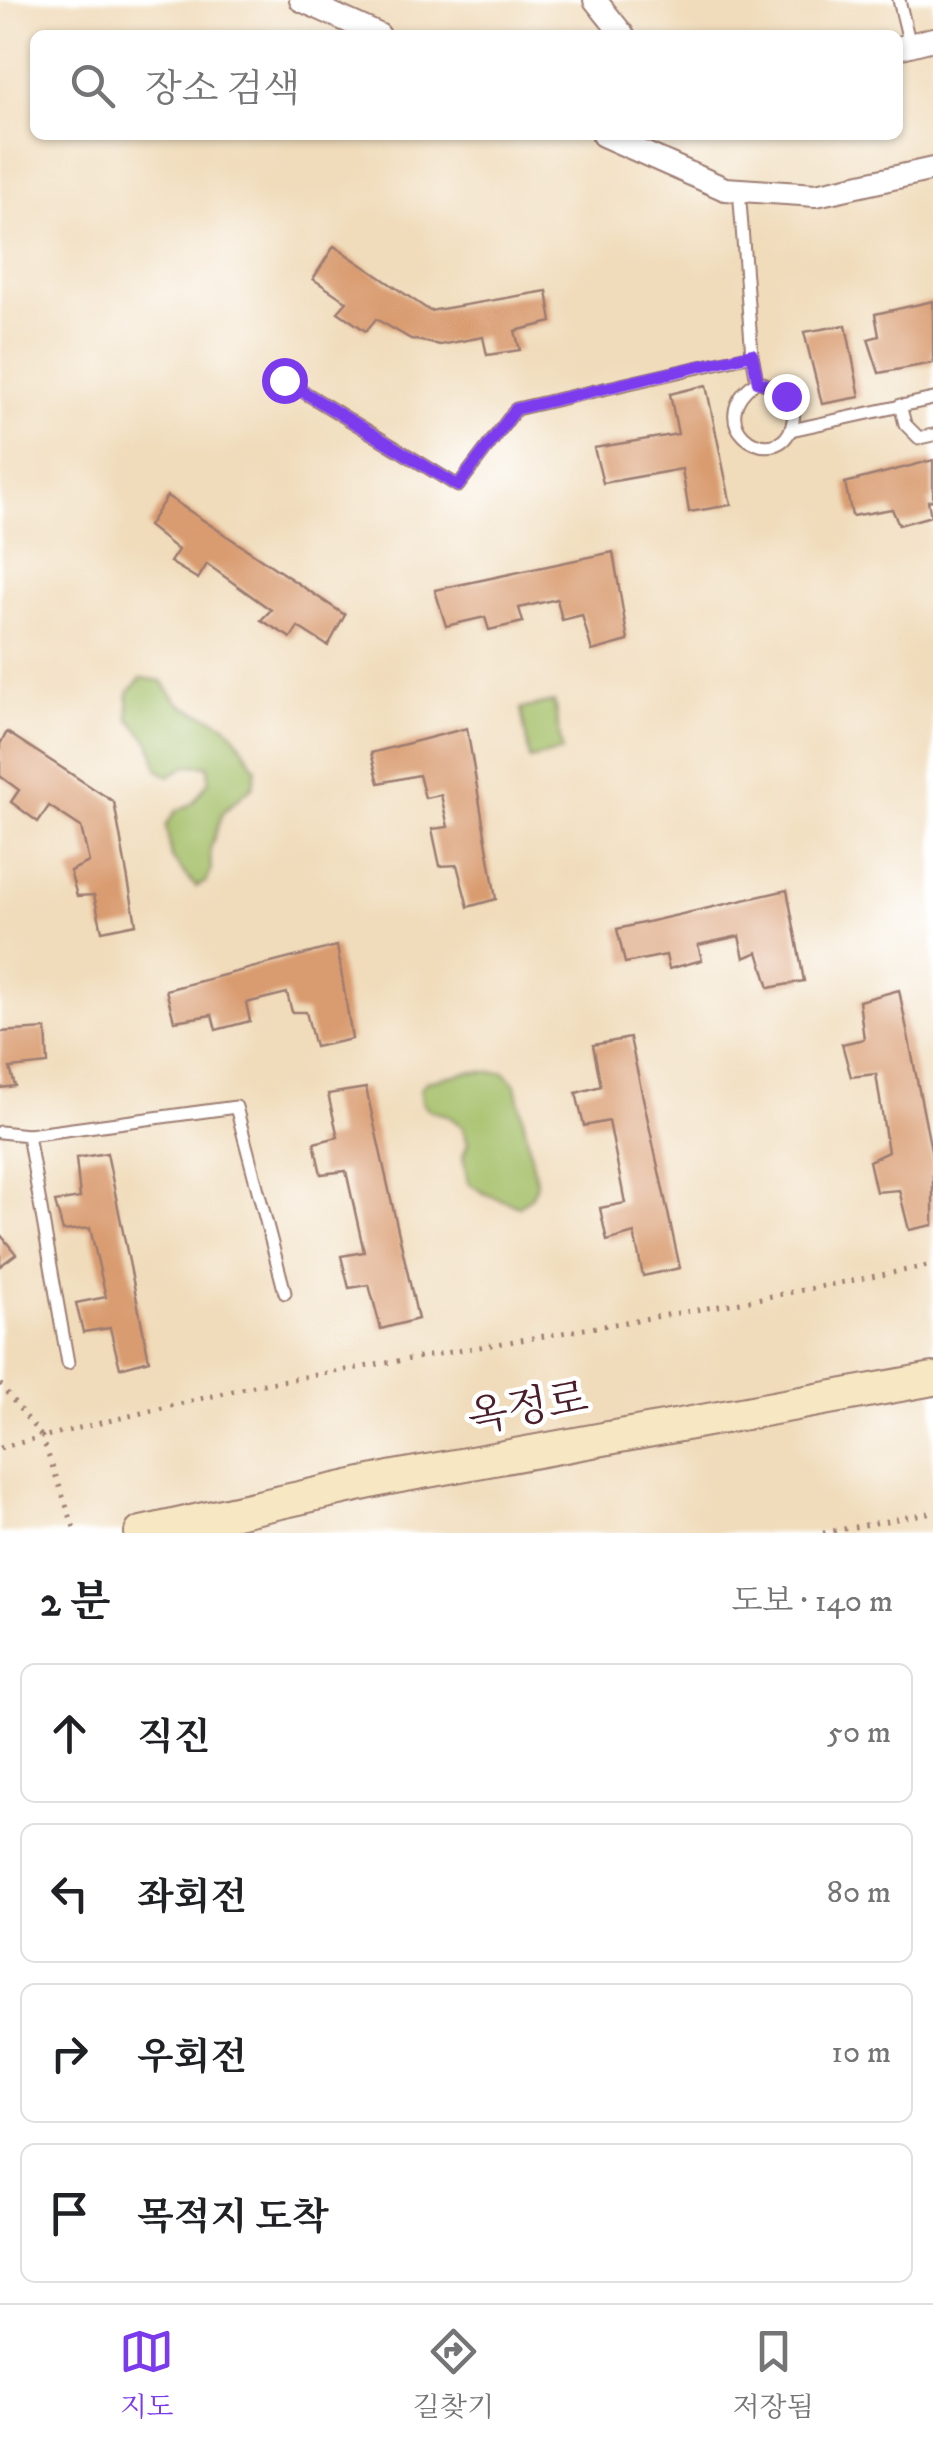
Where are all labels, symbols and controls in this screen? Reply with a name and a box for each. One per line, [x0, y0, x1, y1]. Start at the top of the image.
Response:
search box [30, 30, 903, 140]
icon: search [65, 58, 120, 113]
text: 장소 검색 [145, 66, 300, 114]
route start [262, 358, 308, 404]
route end [764, 374, 810, 420]
street label: 옥정로 [464, 1373, 592, 1445]
text: 2 분 [40, 1577, 110, 1629]
text: 도보 · 140 m [731, 1582, 893, 1622]
icon: ahead [42, 1706, 97, 1761]
text: 50 m [827, 1713, 891, 1753]
text: 직진 [137, 1714, 210, 1762]
icon: left [42, 1866, 97, 1921]
text: 80 m [827, 1873, 891, 1913]
text: 좌회전 [137, 1874, 247, 1922]
icon: right [42, 2026, 97, 2081]
text: 10 m [831, 2033, 891, 2073]
text: 우회전 [137, 2034, 247, 2082]
icon: arrive [42, 2186, 97, 2241]
text: 목적지 도착 [137, 2194, 329, 2242]
tab: 지도 [119, 2324, 174, 2425]
tab: 길찾기 [413, 2324, 494, 2425]
tab: 저장됨 [733, 2324, 814, 2425]

